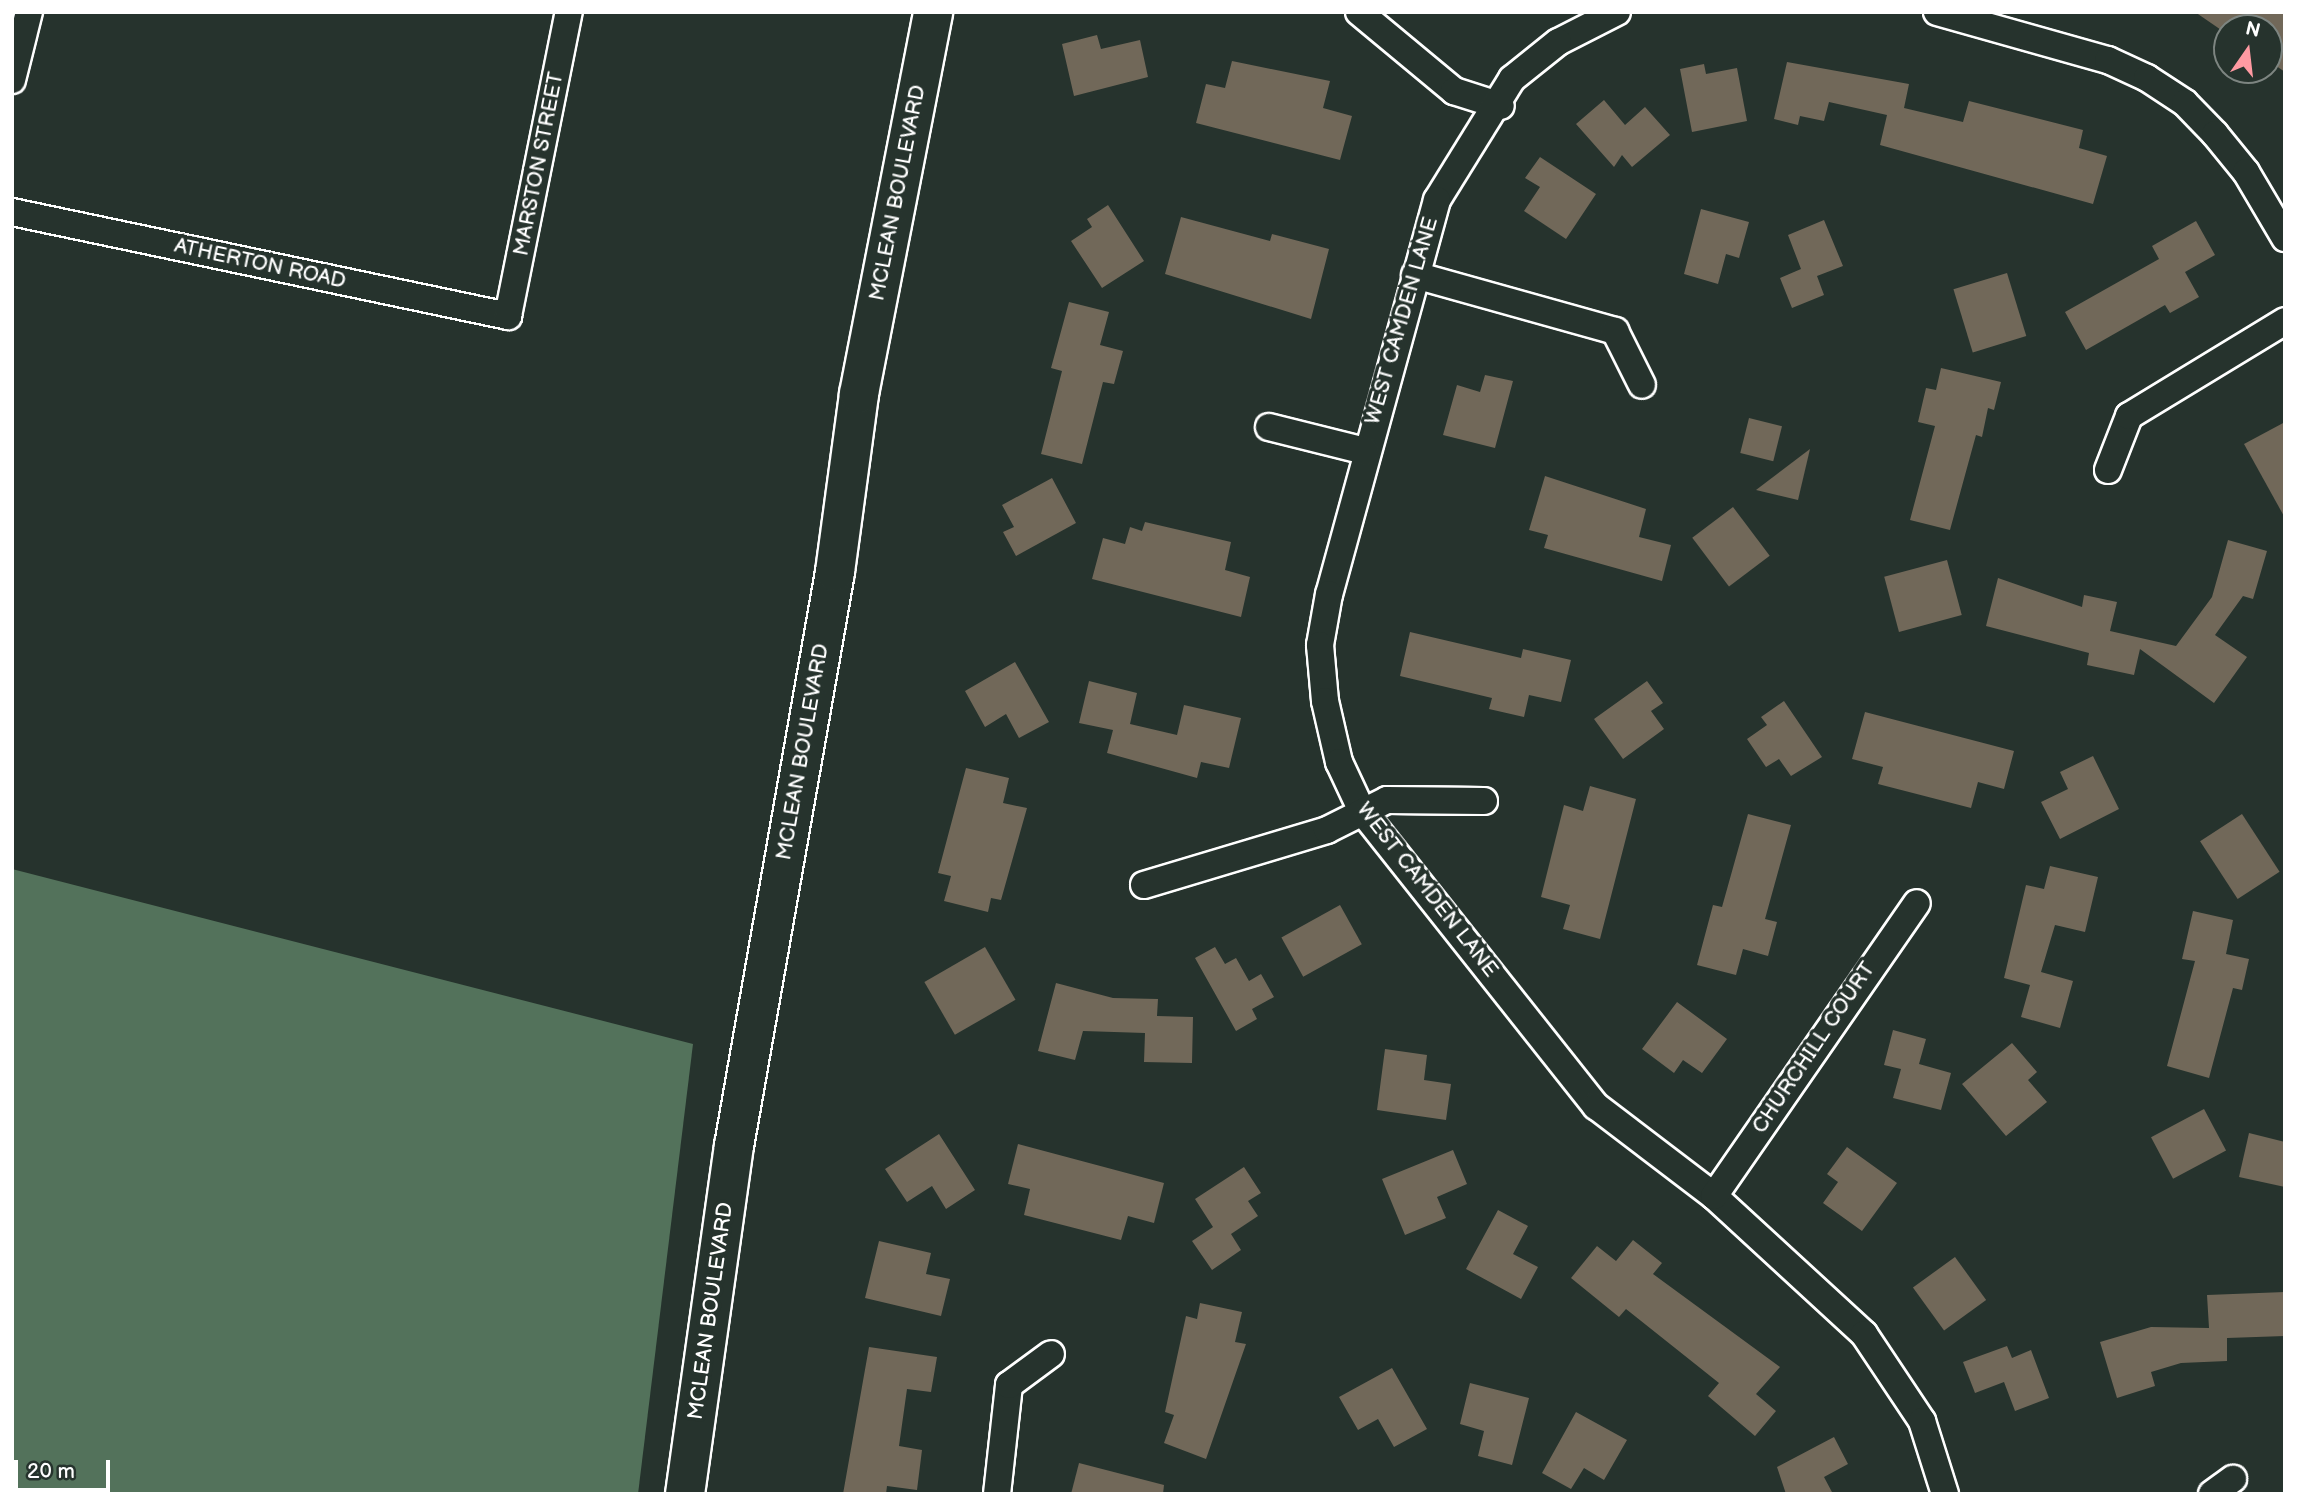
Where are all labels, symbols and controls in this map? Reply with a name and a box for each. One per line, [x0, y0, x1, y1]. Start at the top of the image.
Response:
north arrow [2213, 14, 2283, 84]
text: N [2243, 17, 2262, 43]
street label: MARSTON STREET [509, 70, 569, 258]
street label: MCLEAN BOULEVARD [865, 83, 931, 303]
street label: WEST CAMDEN LANE [1360, 214, 1444, 428]
street label: ATHERTON ROAD [172, 234, 348, 294]
street label: MCLEAN BOULEVARD [772, 642, 834, 862]
street label: WEST CAMDEN LANE [1351, 798, 1503, 982]
street label: CHURCHILL COURT [1747, 958, 1881, 1138]
street label: MCLEAN BOULEVARD [683, 1201, 739, 1421]
scale bar [18, 1446, 114, 1490]
text: 20 m [27, 1459, 75, 1484]

